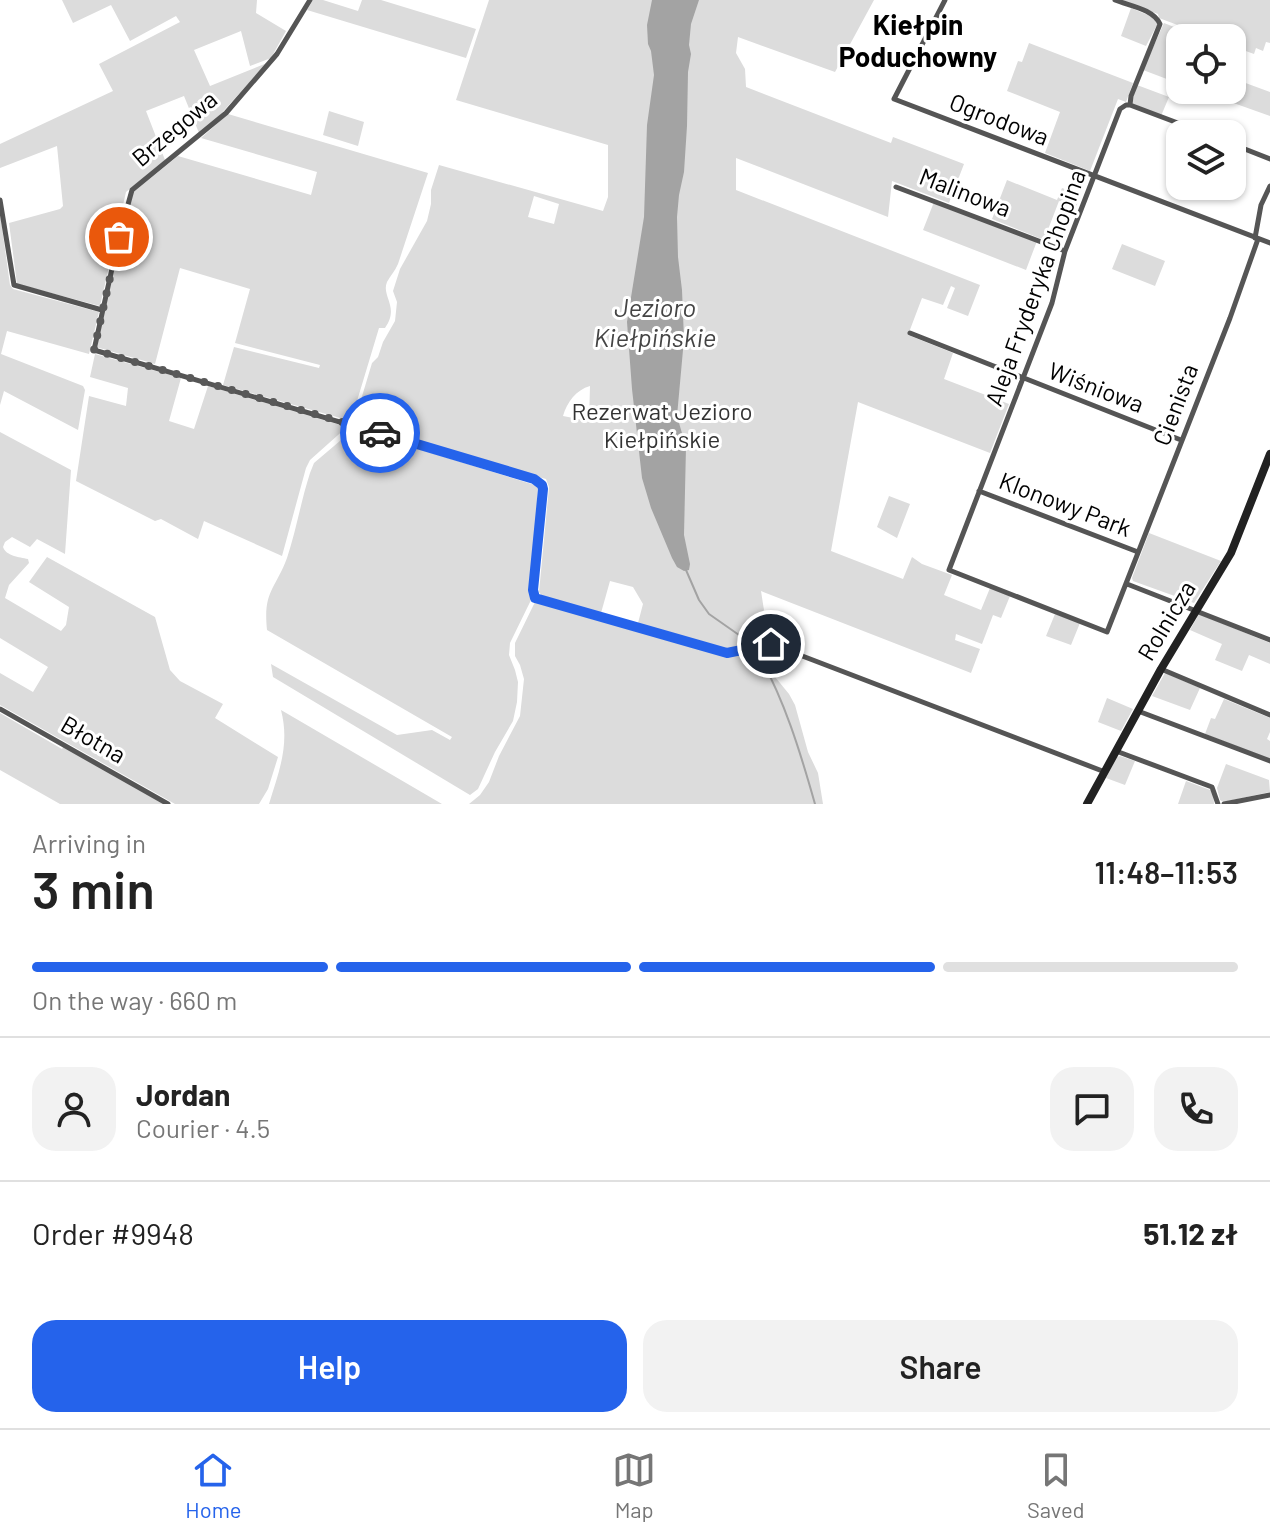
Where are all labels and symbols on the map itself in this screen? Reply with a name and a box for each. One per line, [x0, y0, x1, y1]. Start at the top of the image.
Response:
district label: Kiełpin Poduchowny [839, 7, 997, 73]
street label: Brzegowa [126, 84, 222, 172]
street label: Ogrodowa [946, 86, 1053, 151]
street label: Malinowa [916, 161, 1015, 222]
street label: Aleja Fryderyka Chopina [978, 165, 1091, 410]
pin [85, 203, 153, 271]
water label: Jezioro Kiełpińskie [594, 291, 716, 352]
street label: Wiśniowa [1045, 355, 1148, 418]
street label: Cienista [1146, 360, 1203, 449]
courier [340, 393, 420, 473]
park label: Rezerwat Jezioro Kiełpińskie [571, 396, 753, 453]
street label: Klonowy Park [995, 465, 1136, 542]
street label: Rolnicza [1131, 575, 1201, 665]
pin [737, 610, 805, 678]
street label: Błotna [56, 709, 131, 769]

